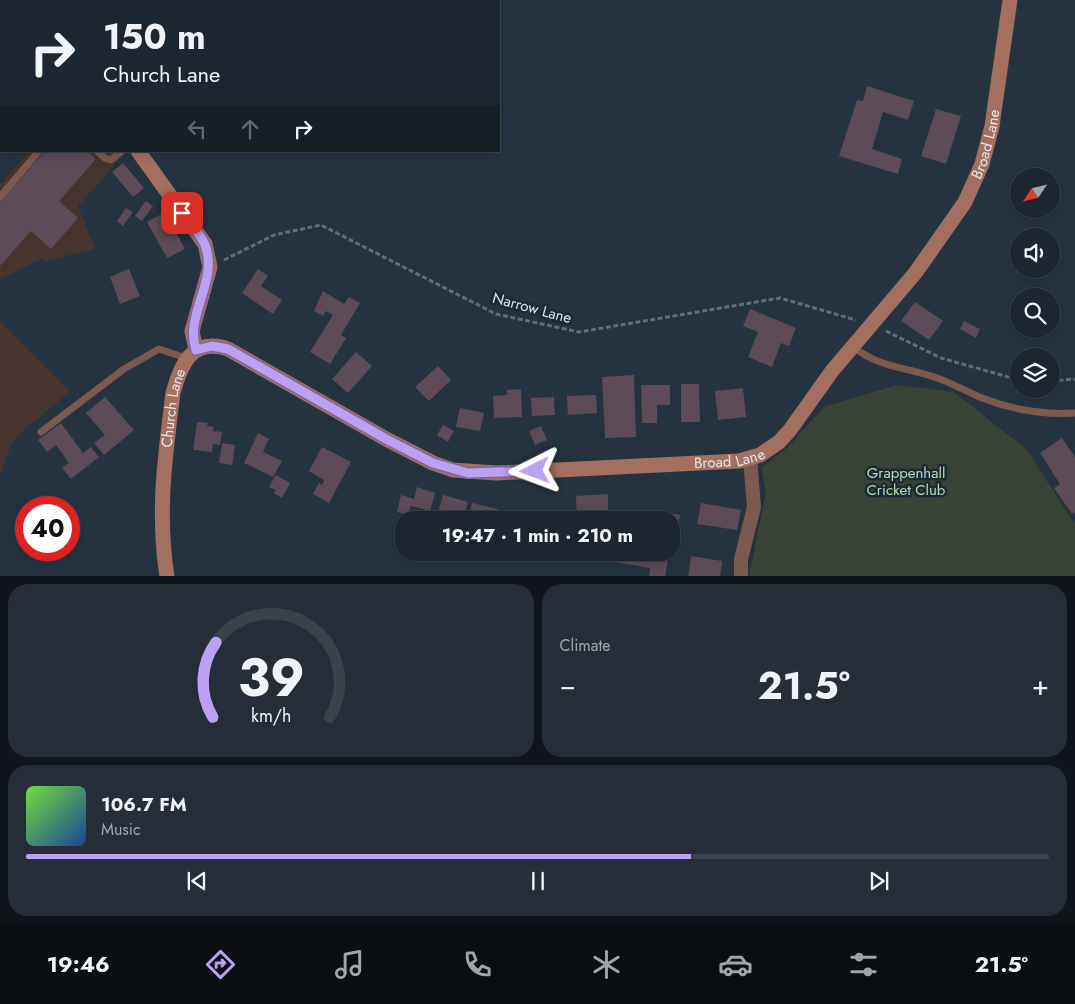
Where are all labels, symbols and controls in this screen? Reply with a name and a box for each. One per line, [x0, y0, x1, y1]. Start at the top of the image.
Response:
text: 150 m [103, 12, 206, 62]
icon: right [20, 20, 85, 85]
text: Church Lane [103, 58, 220, 90]
street label: Broad Lane [966, 108, 1005, 183]
icon: left [183, 115, 211, 143]
icon: ahead [236, 115, 264, 143]
icon: right [289, 115, 317, 143]
north arrow [1010, 168, 1060, 218]
map controls [1010, 168, 1060, 398]
pin [161, 192, 203, 234]
icon: arrive [168, 199, 196, 227]
button: sound [1010, 228, 1060, 278]
street label: Narrow Lane [490, 287, 574, 329]
button: search [1010, 288, 1060, 338]
button: layers [1010, 348, 1060, 398]
street label: Church Lane [155, 365, 191, 449]
street label: Broad Lane [693, 443, 770, 474]
position arrow [508, 444, 560, 496]
park label: Grappenhall Cricket Club [867, 462, 946, 501]
speed limit sign: 40 [15, 496, 80, 561]
text: 19:47 · 1 min · 210 m [442, 522, 633, 549]
text: Climate [560, 634, 611, 657]
text: 39 [237, 640, 304, 716]
text: 21.5° [758, 658, 850, 713]
text: − [560, 665, 576, 706]
text: + [1032, 665, 1049, 706]
text: km/h [251, 703, 291, 729]
text: 106.7 FM [101, 791, 187, 818]
text: Music [101, 818, 141, 841]
icon: previous [183, 867, 211, 895]
icon: pause [524, 867, 552, 895]
icon: next [865, 867, 893, 895]
icon: directions [203, 947, 238, 982]
icon: music [332, 947, 367, 982]
icon: phone [460, 947, 495, 982]
icon: climate [589, 947, 624, 982]
icon: car [718, 947, 753, 982]
icon: filters [846, 947, 881, 982]
text: 19:46 [47, 948, 110, 980]
text: 21.5° [975, 948, 1028, 980]

